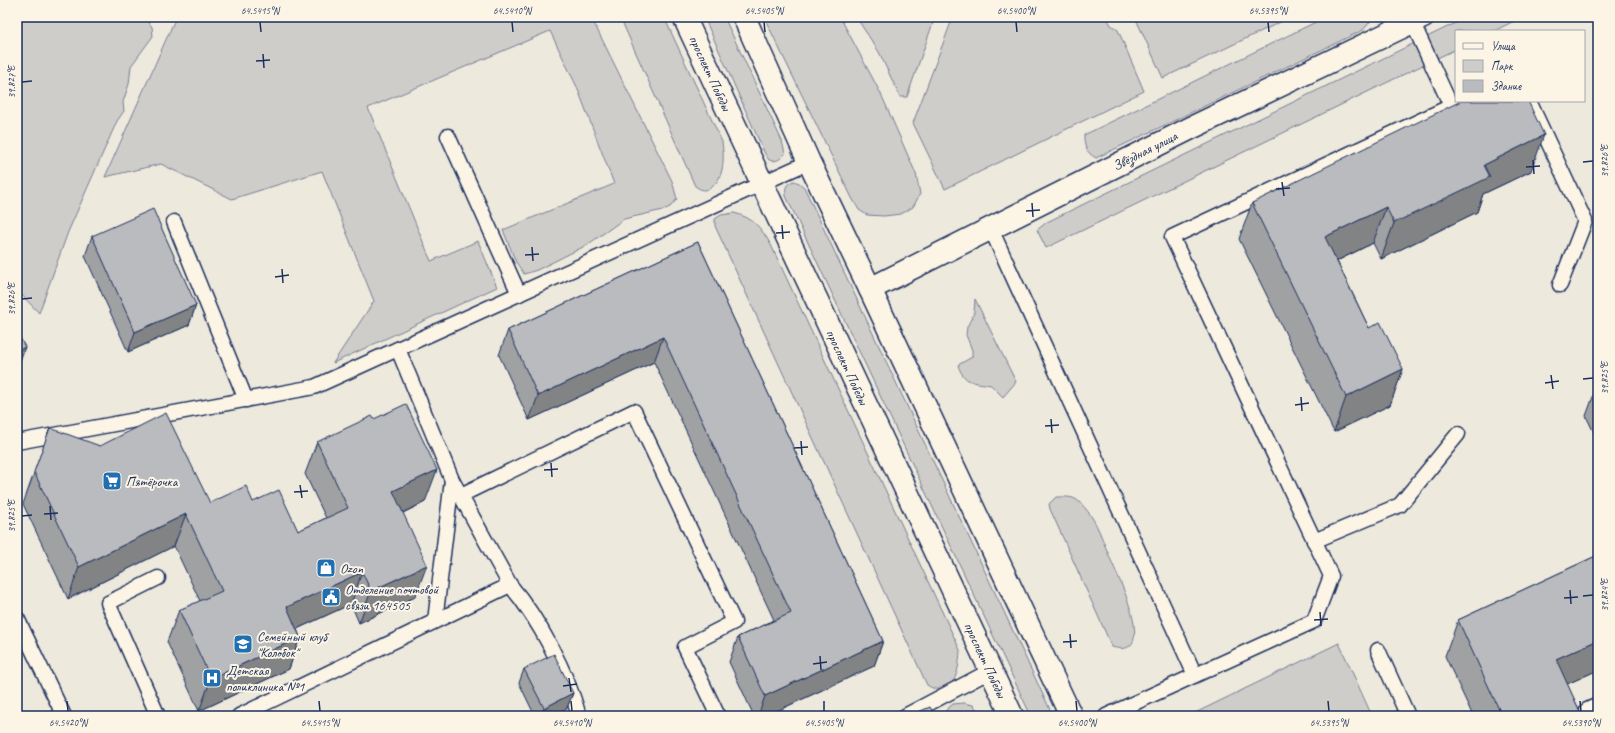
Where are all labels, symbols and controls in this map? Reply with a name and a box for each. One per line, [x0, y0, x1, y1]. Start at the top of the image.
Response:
text: 64.5415°N [241, 4, 281, 17]
text: 64.5410°N [493, 4, 533, 17]
text: 64.5405°N [745, 4, 785, 17]
text: 64.5400°N [997, 4, 1037, 17]
text: 64.5395°N [1249, 4, 1289, 17]
legend [1455, 30, 1585, 102]
street label: проспект Победы [685, 33, 736, 115]
text: Улица [1491, 38, 1516, 54]
text: Парк [1491, 58, 1514, 74]
text: 39.827°E [5, 64, 18, 98]
text: Здание [1491, 78, 1522, 94]
street label: Звёздная улица [1110, 127, 1181, 175]
text: 39.826°E [1598, 143, 1611, 177]
text: 39.826°E [5, 281, 18, 315]
street label: проспект Победы [822, 327, 873, 409]
text: 39.825°E [1598, 360, 1611, 394]
supermarket icon: Пятёрочка [101, 470, 123, 492]
place label: Пятёрочка [126, 473, 179, 490]
text: 39.825°E [5, 498, 18, 532]
shop icon: Ozon [315, 557, 337, 579]
place label: Ozon [340, 560, 364, 577]
text: 39.824°E [1598, 577, 1611, 611]
place label: Отделение почтовой связи 164505 [345, 581, 439, 614]
public building icon: Отделение почтовой связи 164505 [320, 586, 342, 608]
street label: проспект Победы [960, 620, 1011, 702]
place label: Семейный клуб "Колобок" [257, 628, 329, 661]
school or university icon: Семейный клуб "Колобок" [232, 633, 254, 655]
place label: Детская поликлиника №1 [226, 662, 305, 695]
hospital icon: Детская поликлиника №1 [201, 667, 223, 689]
text: 64.5420°N [49, 716, 89, 729]
text: 64.5415°N [301, 716, 341, 729]
text: 64.5410°N [553, 716, 593, 729]
text: 64.5405°N [805, 716, 845, 729]
text: 64.5400°N [1058, 716, 1098, 729]
text: 64.5395°N [1310, 716, 1350, 729]
text: 64.5390°N [1562, 716, 1602, 729]

